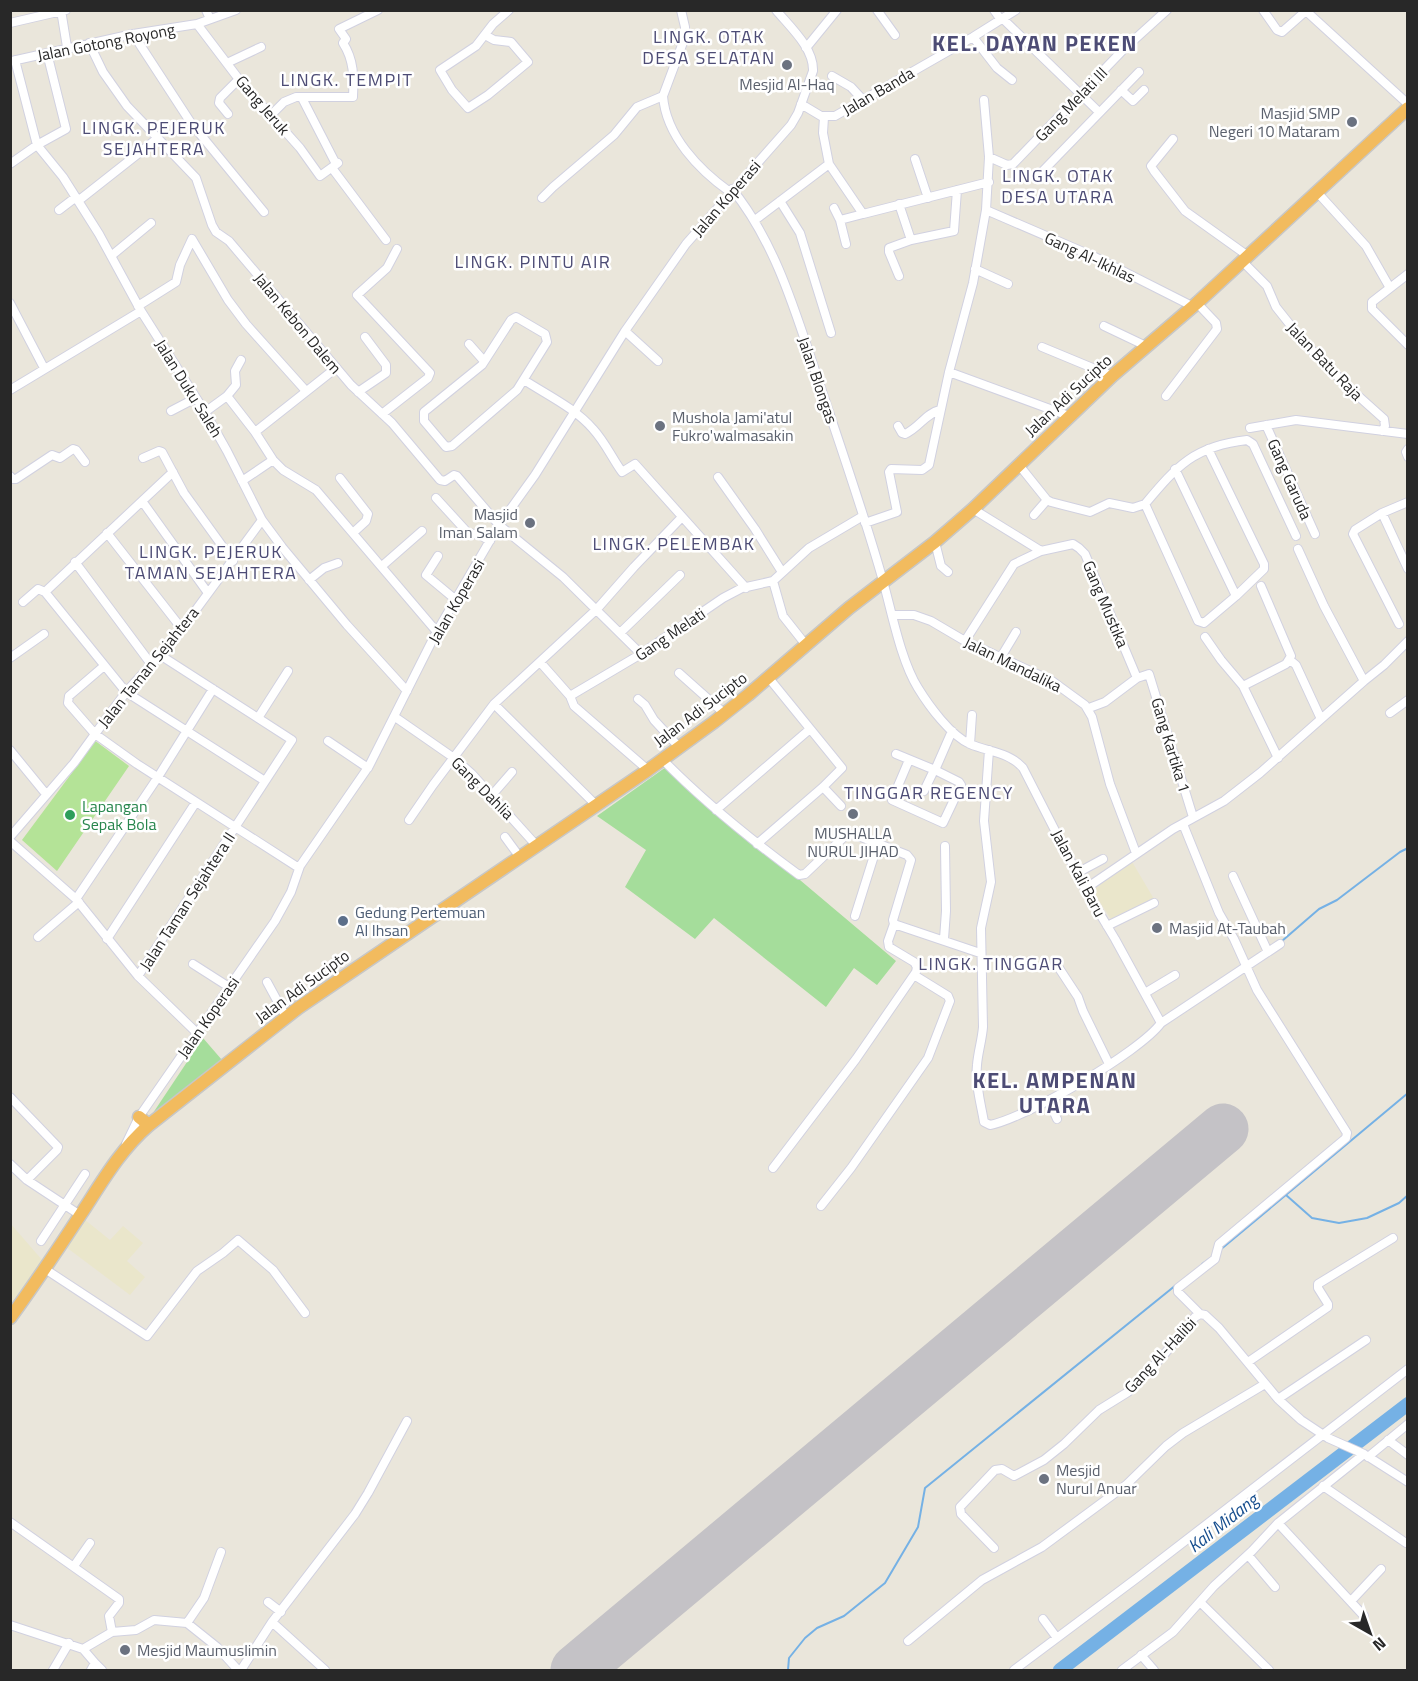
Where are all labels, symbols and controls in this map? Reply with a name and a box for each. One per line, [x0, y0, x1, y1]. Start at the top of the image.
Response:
street label: Jalan Gotong Royong [35, 17, 177, 67]
district label: LINGK. OTAK DESA SELATAN [642, 23, 776, 71]
district label: KEL. DAYAN PEKEN [932, 26, 1138, 60]
marker: Mesjid Al-Haq [780, 58, 794, 72]
street label: Jalan Banda [838, 61, 918, 121]
street label: Gang Melati III [1029, 61, 1113, 147]
district label: LINGK. TEMPIT [280, 66, 414, 93]
street label: Gang Jeruk [230, 70, 296, 140]
place label: Mesjid Al-Haq [739, 72, 835, 96]
place label: Masjid SMP Negeri 10 Mataram [1209, 101, 1340, 143]
district label: LINGK. PEJERUK SEJAHTERA [82, 114, 226, 162]
marker: Masjid SMP Negeri 10 Mataram [1345, 115, 1359, 129]
street label: Jalan Koperasi [686, 154, 766, 242]
district label: LINGK. OTAK DESA UTARA [1001, 162, 1115, 210]
street label: Gang Al-Ikhlas [1041, 225, 1139, 289]
district label: LINGK. PINTU AIR [455, 248, 611, 275]
street label: Jalan Kebon Dalem [248, 267, 348, 379]
street label: Jalan Batu Raja [1281, 316, 1369, 406]
street label: Jalan Blongas [792, 333, 844, 427]
street label: Jalan Duku Saleh [149, 334, 229, 442]
street label: Jalan Adi Sucipto [1019, 348, 1117, 442]
place label: Mushola Jami'atul Fukro'walmasakin [672, 405, 794, 447]
marker: Mushola Jami'atul Fukro'walmasakin [653, 419, 667, 433]
street label: Gang Garuda [1261, 435, 1319, 523]
place label: Masjid Iman Salam [439, 502, 518, 544]
marker: Masjid Iman Salam [523, 516, 537, 530]
district label: LINGK. PELEMBAK [592, 530, 756, 557]
district label: LINGK. PEJERUK TAMAN SEJAHTERA [125, 538, 297, 586]
street label: Jalan Koperasi [422, 554, 490, 648]
street label: Gang Mustika [1077, 557, 1135, 651]
street label: Jalan Taman Sejahtera [92, 602, 204, 732]
street label: Gang Melati [630, 602, 710, 666]
street label: Jalan Mandalika [960, 630, 1066, 698]
street label: Jalan Adi Sucipto [648, 666, 752, 752]
street label: Gang Kartika 1 [1145, 695, 1197, 795]
street label: Gang Dahlia [446, 751, 520, 825]
district label: TINGGAR REGENCY [844, 779, 1014, 806]
place label: Lapangan Sepak Bola [82, 794, 156, 836]
marker: MUSHALLA NURUL JIHAD [846, 807, 860, 821]
marker: Lapangan Sepak Bola [63, 808, 77, 822]
place label: MUSHALLA NURUL JIHAD [807, 821, 899, 863]
street label: Jalan Kali Baru [1046, 825, 1112, 921]
street label: Jalan Taman Sejahtera II [133, 827, 241, 975]
place label: Gedung Pertemuan Al Ihsan [355, 900, 485, 942]
marker: Gedung Pertemuan Al Ihsan [336, 914, 350, 928]
place label: Masjid At-Taubah [1169, 916, 1286, 940]
marker: Masjid At-Taubah [1150, 921, 1164, 935]
street label: Jalan Adi Sucipto [250, 944, 354, 1028]
district label: LINGK. TINGGAR [918, 950, 1064, 977]
street label: Jalan Koperasi [171, 971, 245, 1063]
district label: KEL. AMPENAN UTARA [972, 1063, 1138, 1122]
street label: Gang Al-Halibi [1118, 1312, 1202, 1398]
place label: Mesjid Nurul Anuar [1056, 1458, 1137, 1500]
marker: Mesjid Nurul Anuar [1037, 1472, 1051, 1486]
water label: Kali Midang [1182, 1485, 1266, 1559]
north arrow [1340, 1603, 1400, 1663]
text: N [1368, 1632, 1392, 1657]
place label: Mesjid Maumuslimin [137, 1638, 277, 1662]
marker: Mesjid Maumuslimin [118, 1643, 132, 1657]

